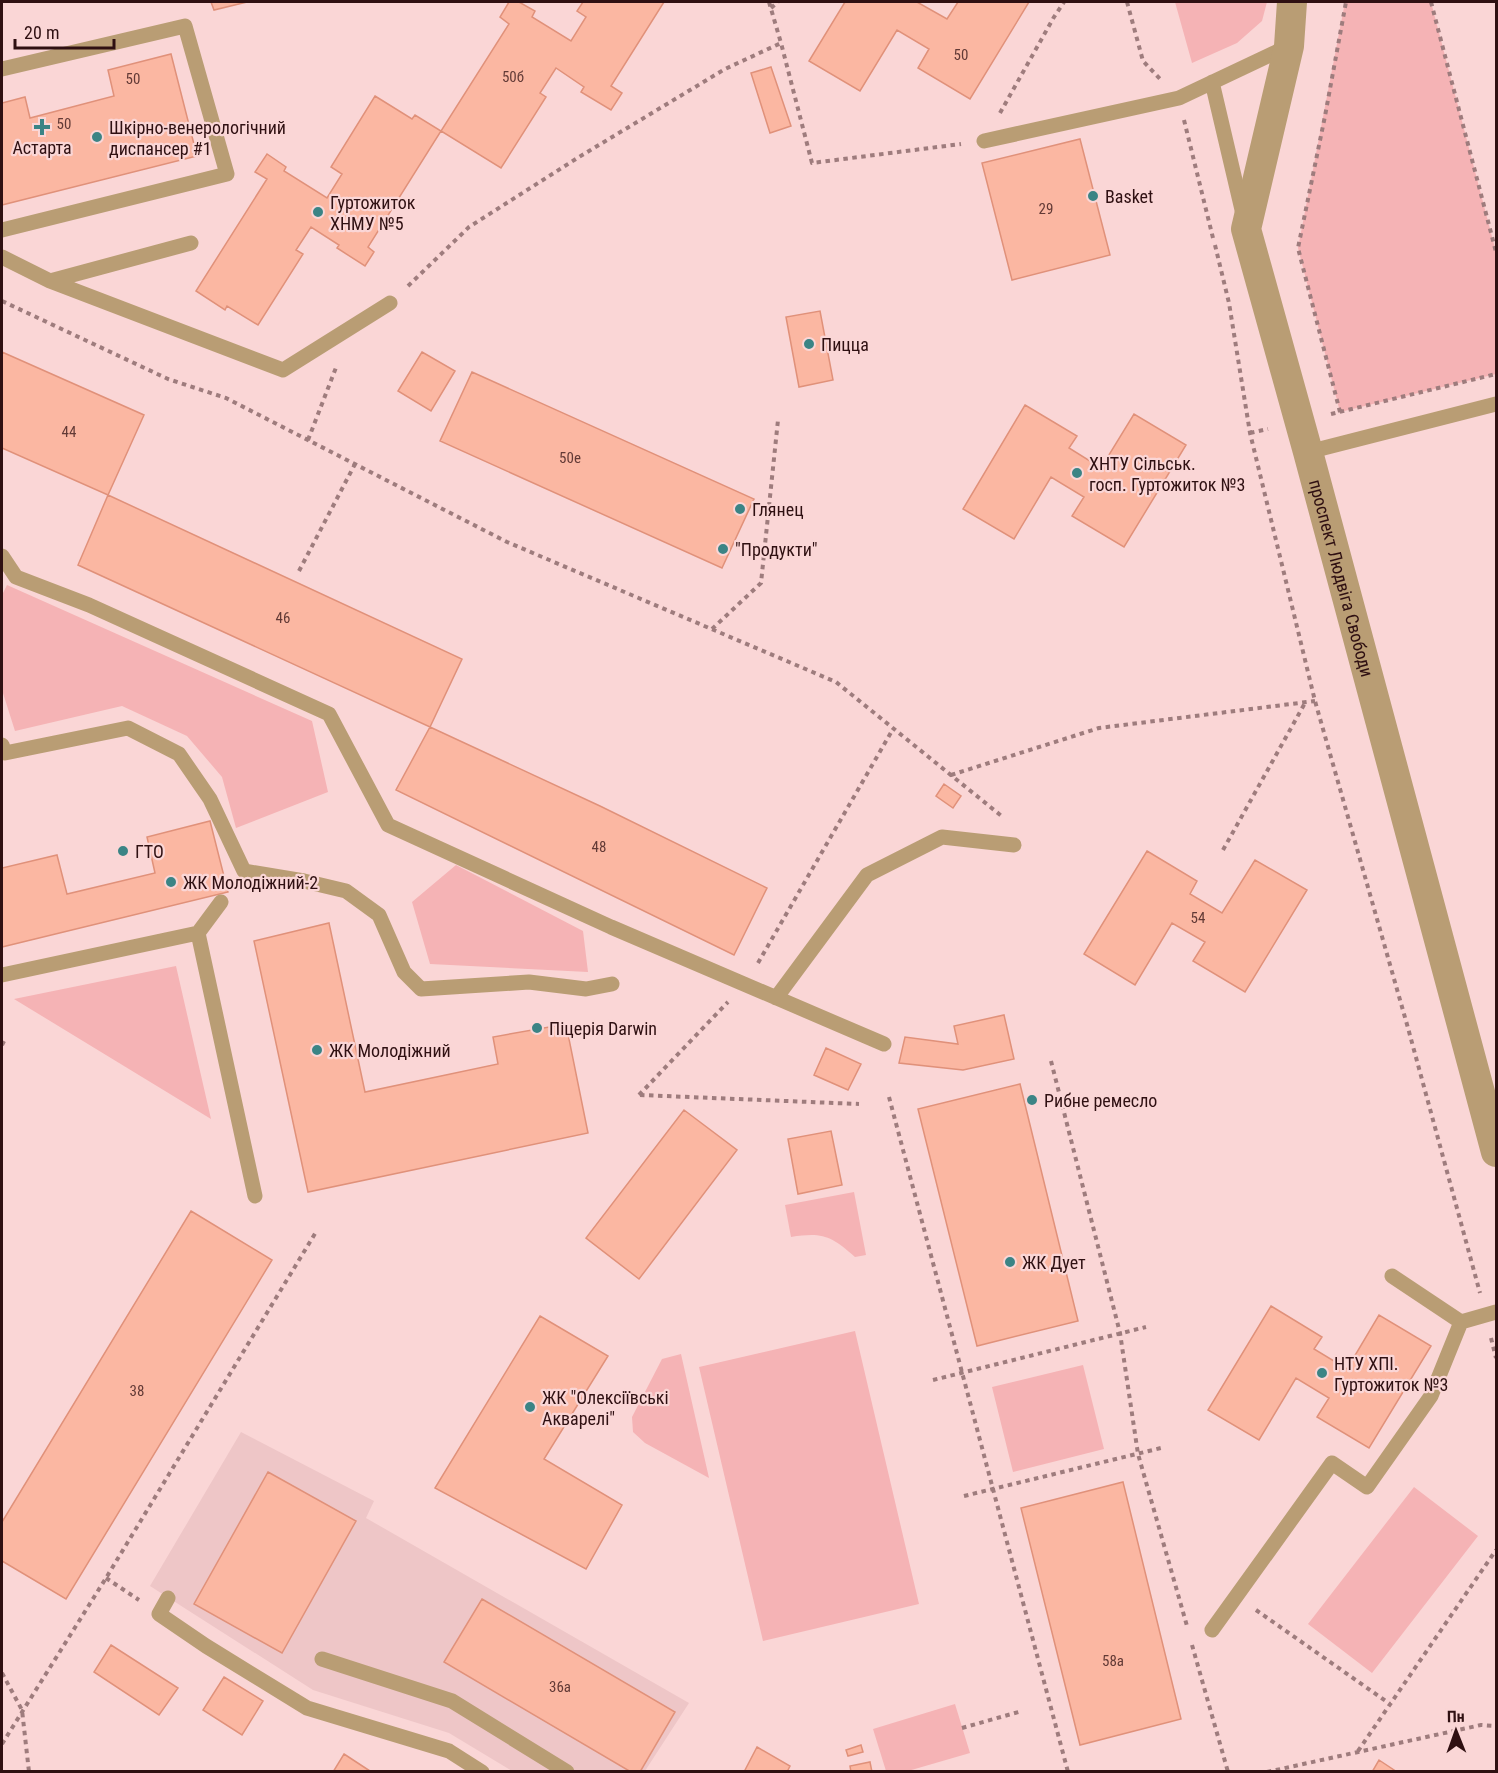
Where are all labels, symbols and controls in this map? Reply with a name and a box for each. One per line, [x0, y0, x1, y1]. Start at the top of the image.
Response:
scale bar [15, 12, 114, 50]
text: 20 m [24, 22, 59, 43]
house number: 50 [954, 46, 968, 64]
house number: 50б [502, 68, 524, 86]
house number: 50 [126, 70, 140, 88]
house number: 50 [57, 115, 71, 133]
place label: Шкірно-венерологічний диспансер #1 [109, 117, 286, 159]
marker: Астарта [35, 120, 49, 134]
marker: Шкірно-венерологічний диспансер #1 [90, 130, 104, 144]
place label: Астарта [12, 137, 72, 158]
place label: Basket [1105, 186, 1153, 207]
marker: Basket [1086, 189, 1100, 203]
place label: Гуртожиток ХНМУ №5 [330, 192, 416, 234]
house number: 29 [1039, 200, 1053, 218]
marker: Гуртожиток ХНМУ №5 [311, 205, 325, 219]
place label: Пицца [821, 334, 869, 355]
marker: Пицца [802, 337, 816, 351]
house number: 44 [62, 423, 76, 441]
house number: 50е [559, 449, 581, 467]
place label: ХНТУ Сільськ. госп. Гуртожиток №3 [1089, 453, 1245, 495]
marker: ХНТУ Сільськ. госп. Гуртожиток №3 [1070, 466, 1084, 480]
street label: проспект Людвіга Свободи [1305, 477, 1378, 679]
place label: Глянец [752, 499, 804, 520]
marker: Глянец [733, 502, 747, 516]
place label: "Продукти" [735, 539, 818, 560]
marker: "Продукти" [716, 542, 730, 556]
house number: 46 [276, 609, 290, 627]
house number: 48 [592, 838, 606, 856]
place label: ГТО [135, 841, 164, 862]
marker: ГТО [116, 844, 130, 858]
place label: ЖК Молодіжний-2 [183, 872, 318, 893]
marker: ЖК Молодіжний-2 [164, 875, 178, 889]
house number: 54 [1191, 909, 1205, 927]
place label: Піцерія Darwin [549, 1018, 657, 1039]
marker: Піцерія Darwin [530, 1021, 544, 1035]
place label: ЖК Молодіжний [329, 1040, 451, 1061]
marker: ЖК Молодіжний [310, 1043, 324, 1057]
place label: Рибне ремесло [1044, 1090, 1157, 1111]
marker: Рибне ремесло [1025, 1093, 1039, 1107]
place label: ЖК Дует [1022, 1252, 1086, 1273]
marker: ЖК Дует [1003, 1255, 1017, 1269]
place label: НТУ ХПІ. Гуртожиток №3 [1334, 1353, 1448, 1395]
marker: НТУ ХПІ. Гуртожиток №3 [1315, 1366, 1329, 1380]
house number: 38 [130, 1382, 144, 1400]
place label: ЖК "Олексіївські Акварелі" [542, 1387, 669, 1429]
marker: ЖК "Олексіївські Акварелі" [523, 1400, 537, 1414]
house number: 58а [1102, 1652, 1124, 1670]
house number: 36а [549, 1678, 571, 1696]
north arrow [1426, 1701, 1486, 1761]
text: Пн [1447, 1707, 1465, 1726]

